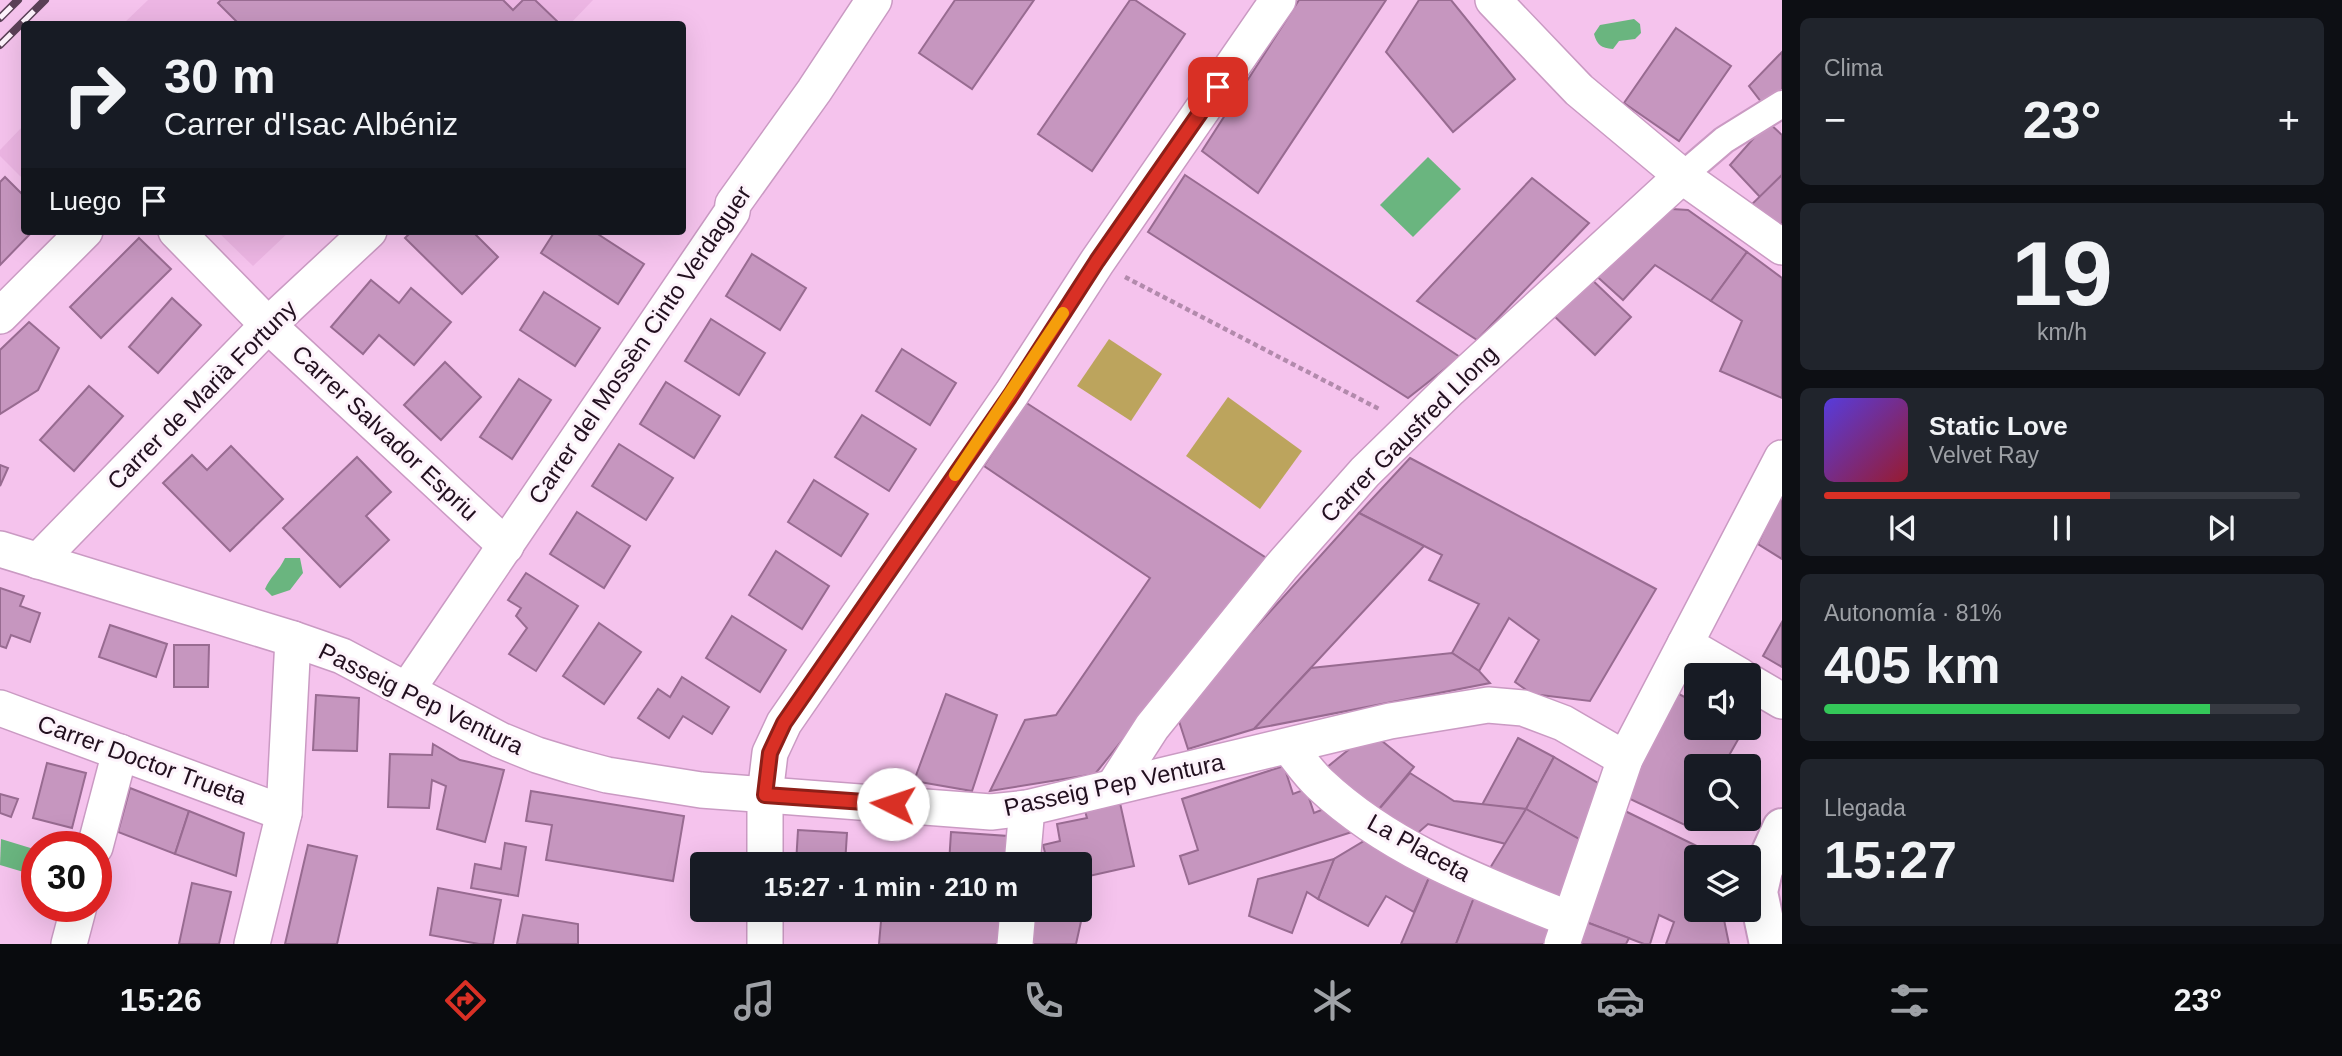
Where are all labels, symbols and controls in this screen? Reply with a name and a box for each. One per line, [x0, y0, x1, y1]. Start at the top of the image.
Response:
icon: right [49, 49, 140, 140]
text: 30 m [164, 49, 276, 103]
text: Clima [1824, 55, 1883, 81]
pin [1188, 57, 1248, 117]
icon: arrive [1199, 68, 1237, 106]
text: 23° [2023, 91, 2101, 149]
text: − [1824, 99, 1846, 141]
text: + [2278, 99, 2300, 141]
text: Carrer d'Isac Albéniz [164, 106, 458, 142]
street label: Carrer del Mossèn Cinto Verdaguer [523, 181, 756, 509]
icon: arrive [135, 182, 173, 220]
text: Luego [49, 186, 121, 216]
text: 19 [2011, 223, 2113, 324]
street label: Carrer de Marià Fortuny [102, 295, 302, 495]
text: km/h [2037, 319, 2087, 345]
street label: Carrer Salvador Espriu [287, 340, 484, 526]
street label: Carrer Gausfred Llong [1315, 340, 1503, 528]
text: Static Love [1929, 411, 2068, 441]
text: Velvet Ray [1929, 442, 2039, 468]
icon: previous [1884, 509, 1922, 547]
icon: pause [2043, 509, 2081, 547]
icon: next [2202, 509, 2240, 547]
text: Autonomía · 81% [1824, 600, 2002, 626]
text: 405 km [1824, 636, 2000, 694]
street label: Passeig Pep Ventura [315, 637, 528, 760]
map controls [1684, 663, 1761, 922]
button: sound [1684, 663, 1761, 740]
street label: Carrer Doctor Trueta [34, 709, 251, 810]
street label: Passeig Pep Ventura [1001, 748, 1227, 821]
button: search [1684, 754, 1761, 831]
position arrow [856, 767, 930, 841]
text: Llegada [1824, 795, 1906, 821]
street label: La Placeta [1363, 808, 1476, 887]
speed limit sign: 30 [21, 831, 112, 922]
text: 15:27 [1824, 831, 1957, 889]
button: layers [1684, 845, 1761, 922]
text: 15:27 · 1 min · 210 m [764, 872, 1018, 902]
icon: directions [441, 976, 490, 1025]
icon: music [730, 976, 779, 1025]
icon: phone [1019, 976, 1068, 1025]
icon: climate [1308, 976, 1357, 1025]
icon: car [1596, 976, 1645, 1025]
icon: filters [1885, 976, 1934, 1025]
text: 15:26 [120, 982, 202, 1018]
text: 23° [2174, 982, 2222, 1018]

